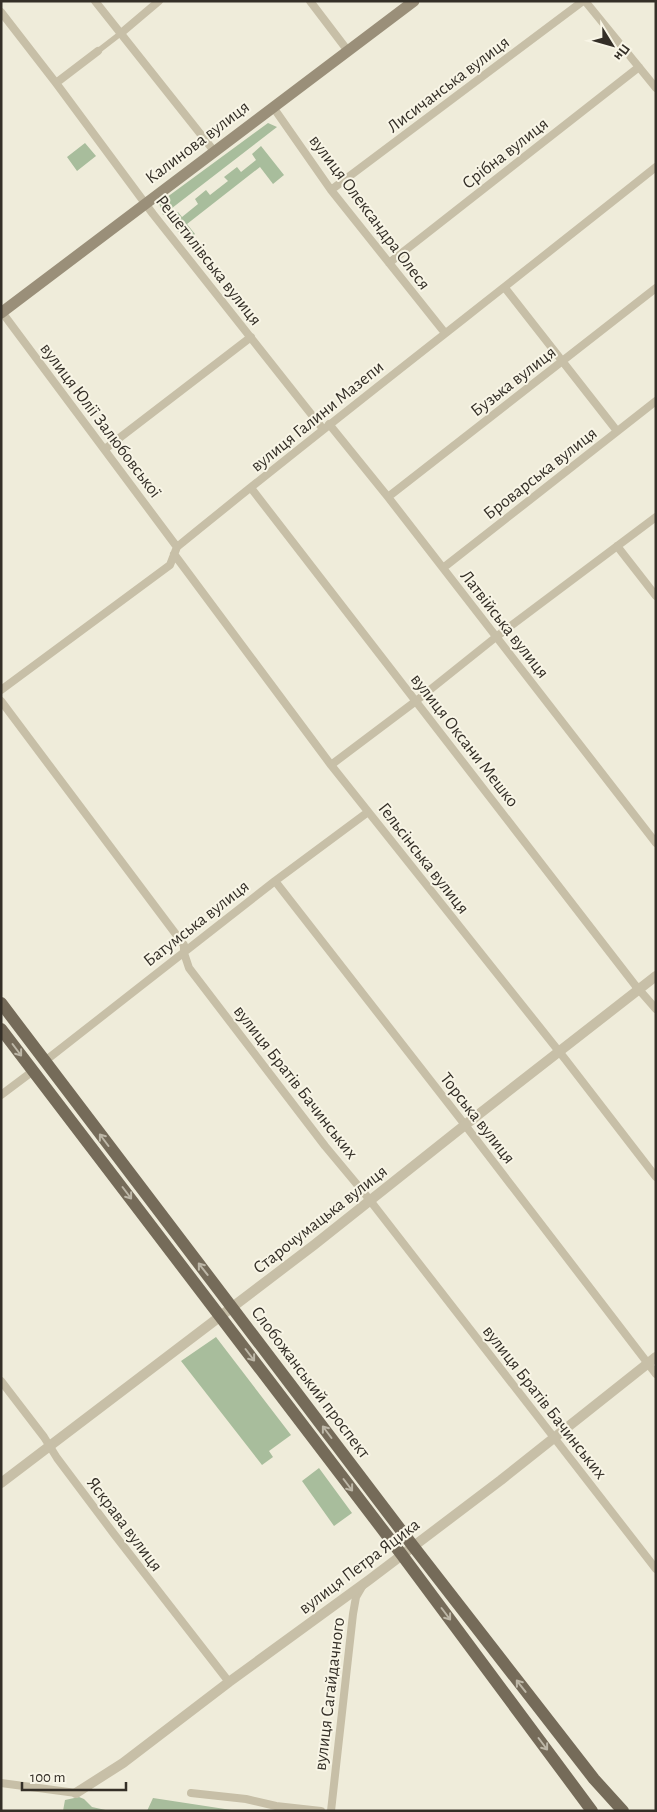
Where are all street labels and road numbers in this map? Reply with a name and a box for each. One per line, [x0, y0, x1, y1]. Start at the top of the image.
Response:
street label: Лисичанська вулиця [384, 33, 513, 136]
street label: Калинова вулиця [142, 98, 253, 188]
street label: Срібна вулиця [459, 114, 552, 193]
street label: вулиця Олександра Олеся [305, 132, 433, 293]
street label: Решетилівська вулиця [152, 192, 264, 329]
street label: вулиця Юлії Залюбовської [36, 339, 165, 501]
street label: Бузька вулиця [468, 343, 560, 420]
street label: вулиця Галини Мазепи [248, 358, 387, 476]
street label: Броварська вулиця [480, 424, 601, 524]
street label: Латвійська вулиця [457, 567, 552, 682]
street label: вулиця Оксани Мешко [407, 671, 522, 810]
street label: Гельсінська вулиця [374, 800, 472, 918]
street label: Батумська вулиця [140, 877, 253, 970]
street label: вулиця Братів Бачинських [230, 1002, 361, 1163]
street label: Торська вулиця [436, 1070, 518, 1167]
street label: Старочумацька вулиця [250, 1162, 391, 1278]
street label: Слобожанський проспект [247, 1303, 374, 1462]
street label: вулиця Братів Бачинських [479, 1322, 610, 1483]
street label: Яскрава вулиця [83, 1474, 165, 1575]
street label: вулиця Петра Яцика [296, 1516, 423, 1618]
street label: вулиця Сагайдачного [312, 1616, 348, 1772]

